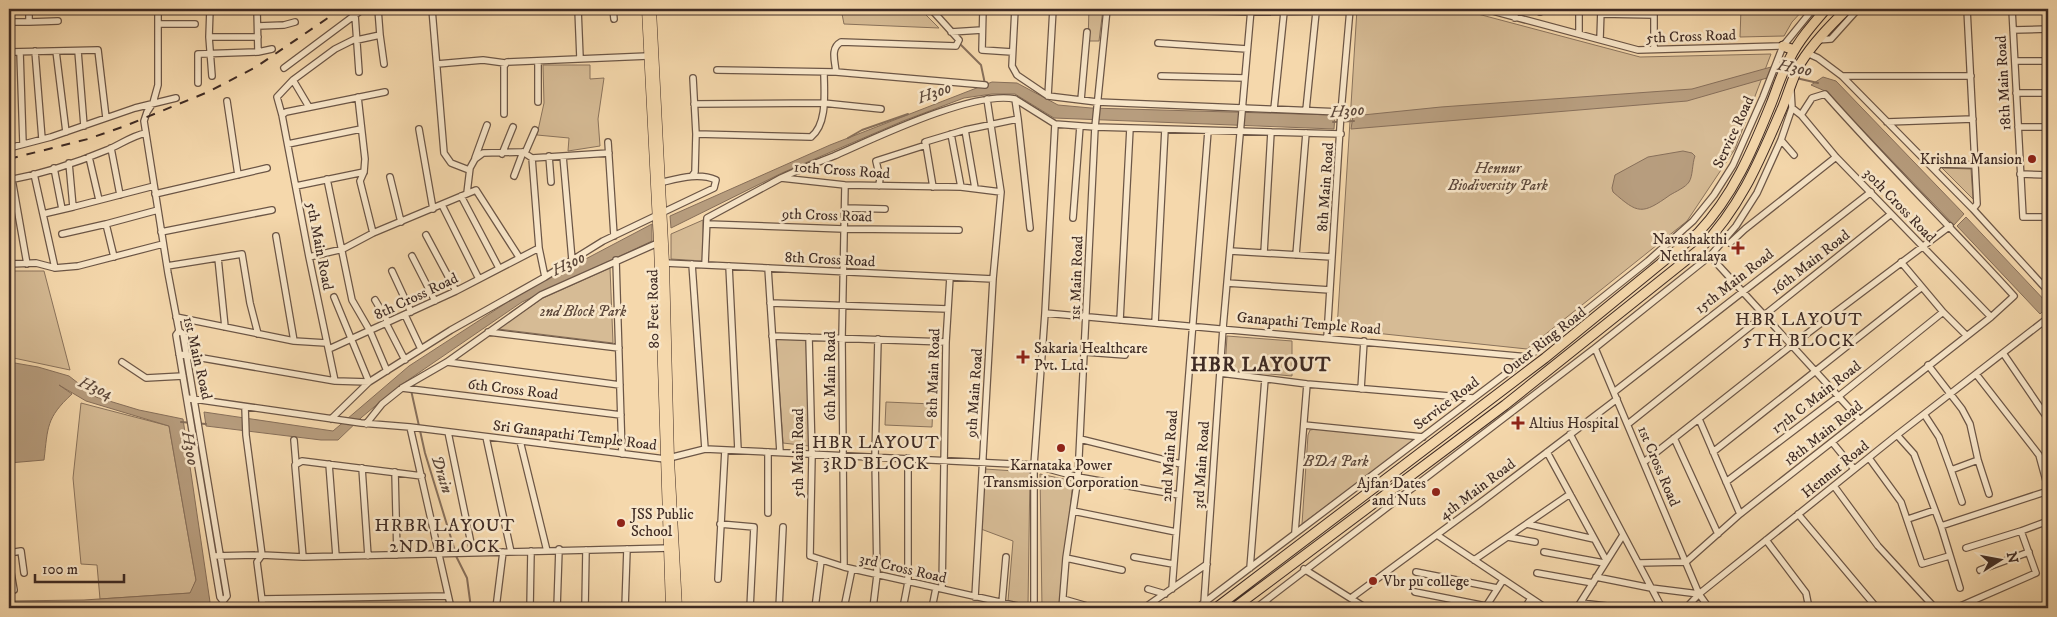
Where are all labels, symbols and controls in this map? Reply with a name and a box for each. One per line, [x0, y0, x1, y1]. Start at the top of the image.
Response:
street label: 5th Cross Road [1646, 25, 1737, 48]
street label: 18th Main Road [1992, 35, 2015, 131]
water label: H300 [1775, 55, 1814, 81]
water label: H300 [914, 78, 954, 109]
street label: Service Road [1709, 93, 1759, 171]
water label: H300 [1328, 100, 1365, 122]
street label: 8th Main Road [1313, 141, 1338, 232]
place label: Krishna Mansion [1920, 150, 2022, 169]
marker: Krishna Mansion [2026, 153, 2038, 165]
street label: 10th Cross Road [793, 158, 891, 183]
park label: Hennur Biodiversity Park [1447, 159, 1548, 195]
street label: 30th Cross Road [1859, 164, 1940, 247]
street label: 5th Main Road [302, 200, 337, 292]
street label: 9th Cross Road [780, 204, 873, 227]
street label: 16th Main Road [1767, 225, 1854, 299]
place label: Navashakthi Nethralaya [1653, 230, 1728, 266]
street label: 1st Main Road [1066, 235, 1087, 321]
marker: Navashakthi Nethralaya [1731, 241, 1745, 255]
street label: 15th Main Road [1691, 244, 1778, 318]
water label: H300 [548, 247, 588, 281]
street label: 8th Cross Road [784, 248, 876, 271]
street label: 8th Cross Road [371, 269, 462, 324]
street label: 80 Feet Road [643, 269, 664, 349]
park label: 2nd Block Park [540, 302, 627, 321]
street label: Outer Ring Road [1499, 303, 1590, 380]
street label: Ganapathi Temple Road [1236, 308, 1382, 339]
district label: HBR LAYOUT 5TH BLOCK [1735, 309, 1863, 352]
street label: 1st Main Road [179, 315, 216, 402]
street label: 8th Main Road [922, 327, 945, 418]
street label: 6th Main Road [821, 331, 840, 421]
place label: Sakaria Healthcare Pvt. Ltd. [1034, 339, 1148, 375]
street label: 9th Main Road [962, 347, 987, 439]
marker: Sakaria Healthcare Pvt. Ltd. [1016, 350, 1030, 364]
district label: HBR LAYOUT [1191, 353, 1331, 378]
street label: 17th C Main Road [1768, 356, 1865, 438]
water label: H304 [75, 372, 116, 404]
street label: Service Road [1410, 372, 1483, 434]
street label: 6th Cross Road [467, 375, 560, 405]
street label: 18th Main Road [1780, 396, 1867, 470]
street label: 5th Main Road [789, 408, 808, 498]
street label: 2nd Main Road [1157, 409, 1182, 503]
place label: Altius Hospital [1529, 414, 1619, 433]
street label: Sri Ganapathi Temple Road [492, 416, 658, 455]
marker: Altius Hospital [1511, 416, 1525, 430]
street label: 3rd Main Road [1189, 420, 1214, 510]
street label: 1st Cross Road [1633, 423, 1684, 510]
water label: H300 [177, 428, 203, 467]
district label: HBR LAYOUT 3RD BLOCK [812, 432, 940, 475]
street label: Hennur Road [1798, 436, 1873, 502]
marker: Karnataka Power Transmission Corporation [1055, 442, 1067, 454]
park label: BDA Park [1302, 452, 1369, 471]
water label: Drain [427, 453, 457, 496]
street label: 4th Main Road [1435, 454, 1520, 524]
place label: Karnataka Power Transmission Corporation [983, 456, 1139, 492]
place label: Ajfan Dates and Nuts [1357, 474, 1426, 510]
marker: Ajfan Dates and Nuts [1430, 486, 1442, 498]
place label: JSS Public School [629, 505, 694, 541]
district label: HRBR LAYOUT 2ND BLOCK [375, 515, 515, 558]
marker: JSS Public School [615, 517, 627, 529]
north arrow [1974, 534, 2024, 584]
street label: 3rd Cross Road [857, 549, 949, 588]
text: N [2002, 550, 2022, 566]
scale bar [35, 552, 124, 584]
text: 100 m [42, 560, 78, 579]
place label: Vbr pu college [1382, 572, 1469, 591]
marker: Vbr pu college [1367, 575, 1379, 587]

